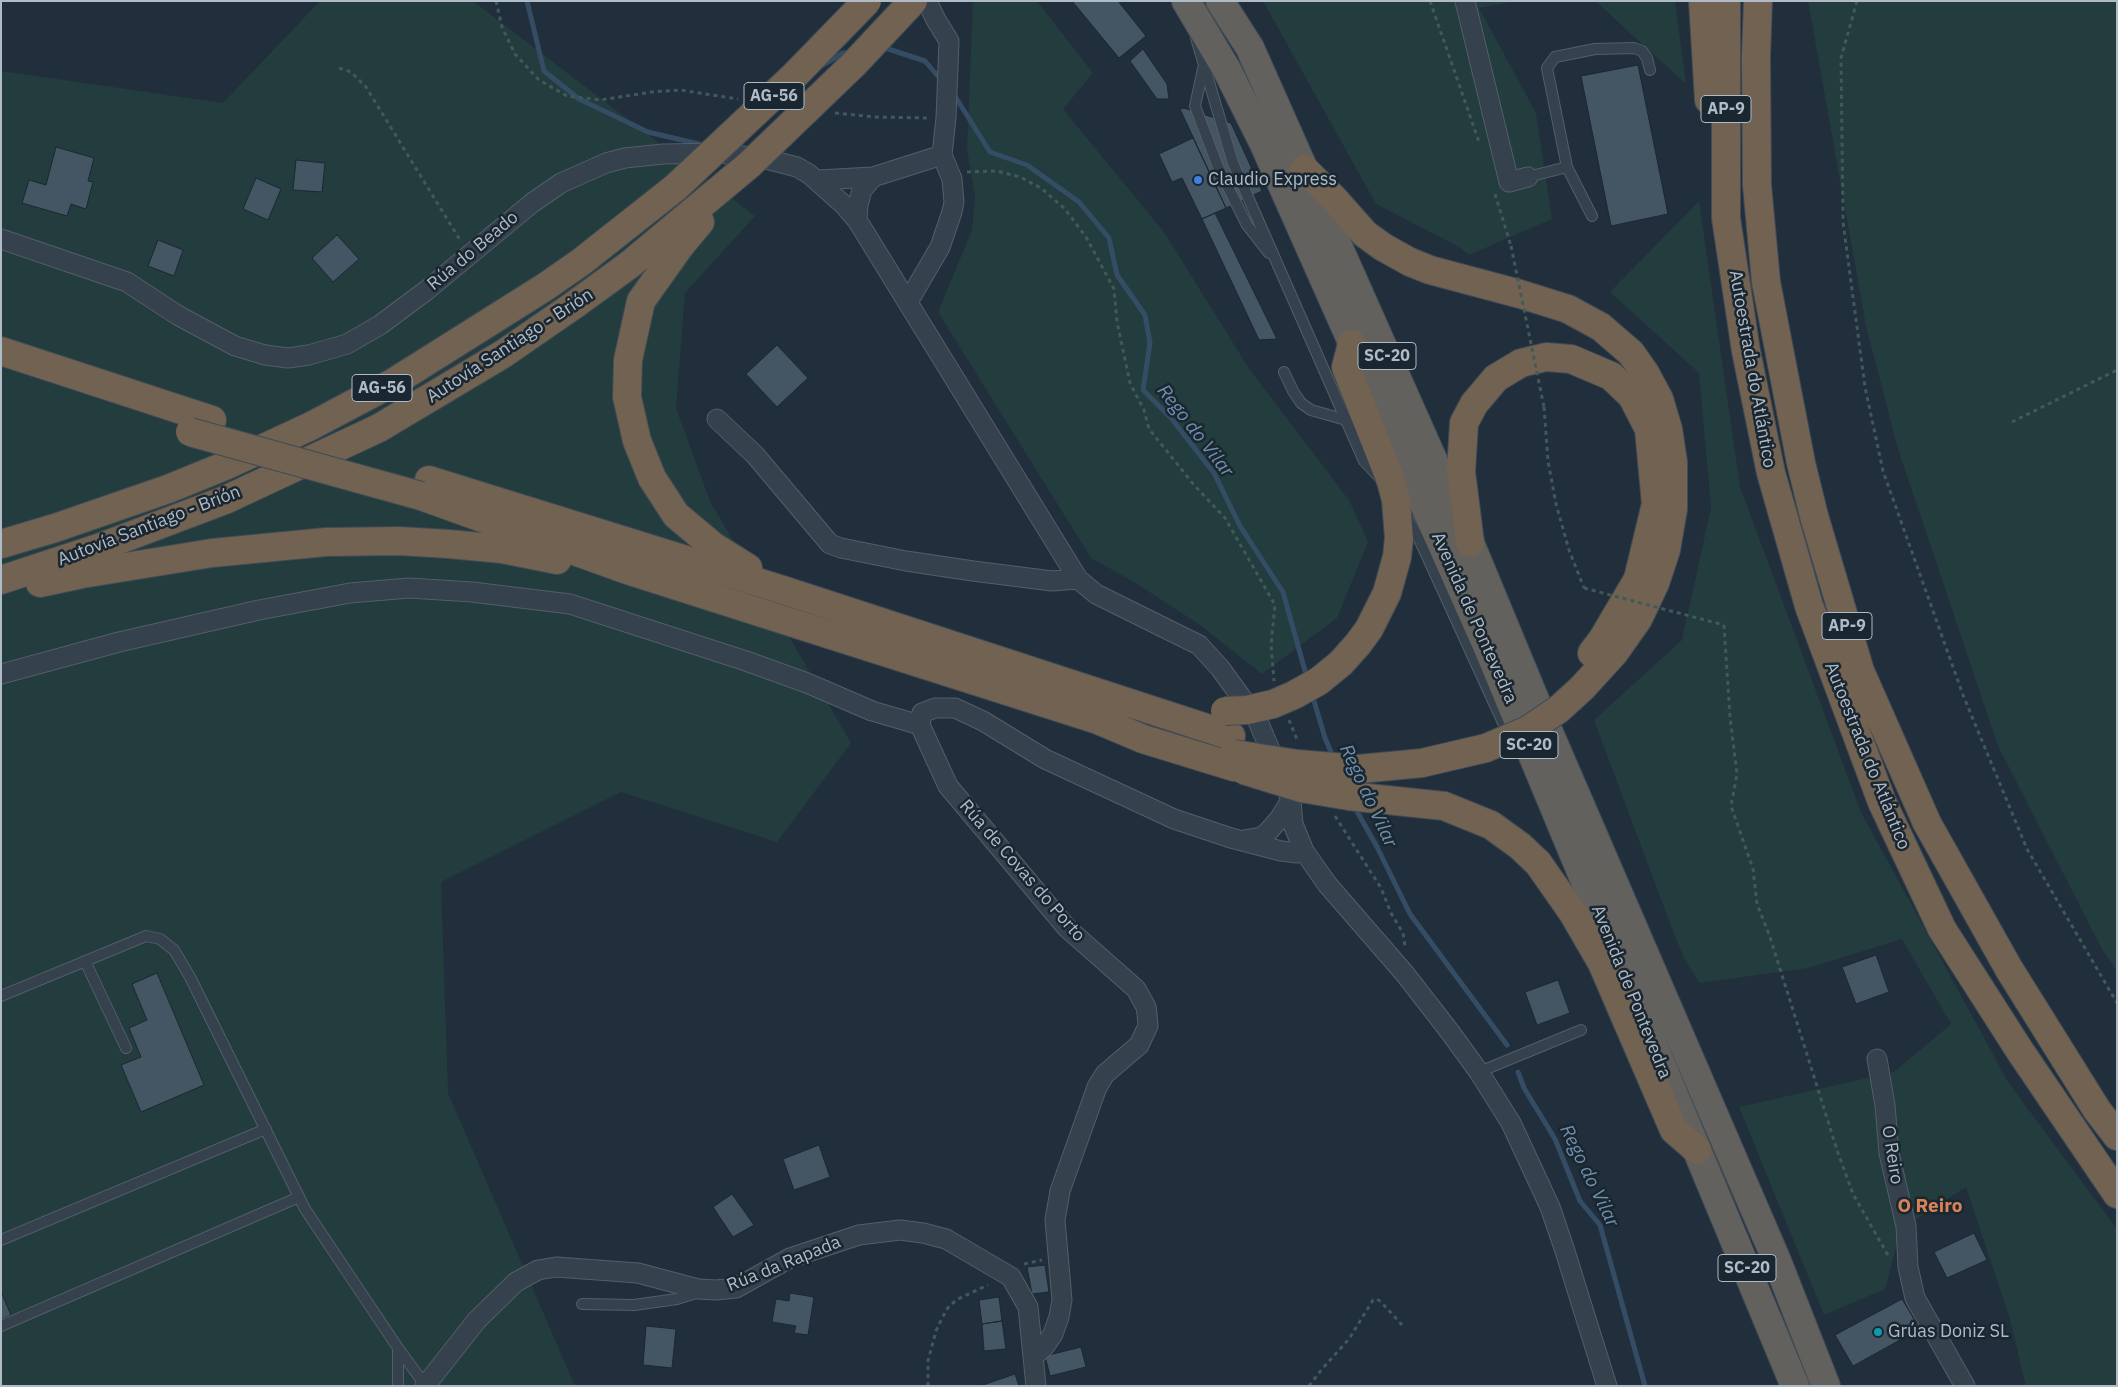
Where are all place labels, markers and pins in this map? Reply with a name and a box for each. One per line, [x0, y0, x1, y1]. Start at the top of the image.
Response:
place label: Claudio Express [1208, 169, 1337, 191]
marker: Claudio Express [1192, 174, 1204, 186]
place label: Grúas Doniz SL [1888, 1321, 2009, 1343]
marker: Grúas Doniz SL [1872, 1326, 1884, 1338]

